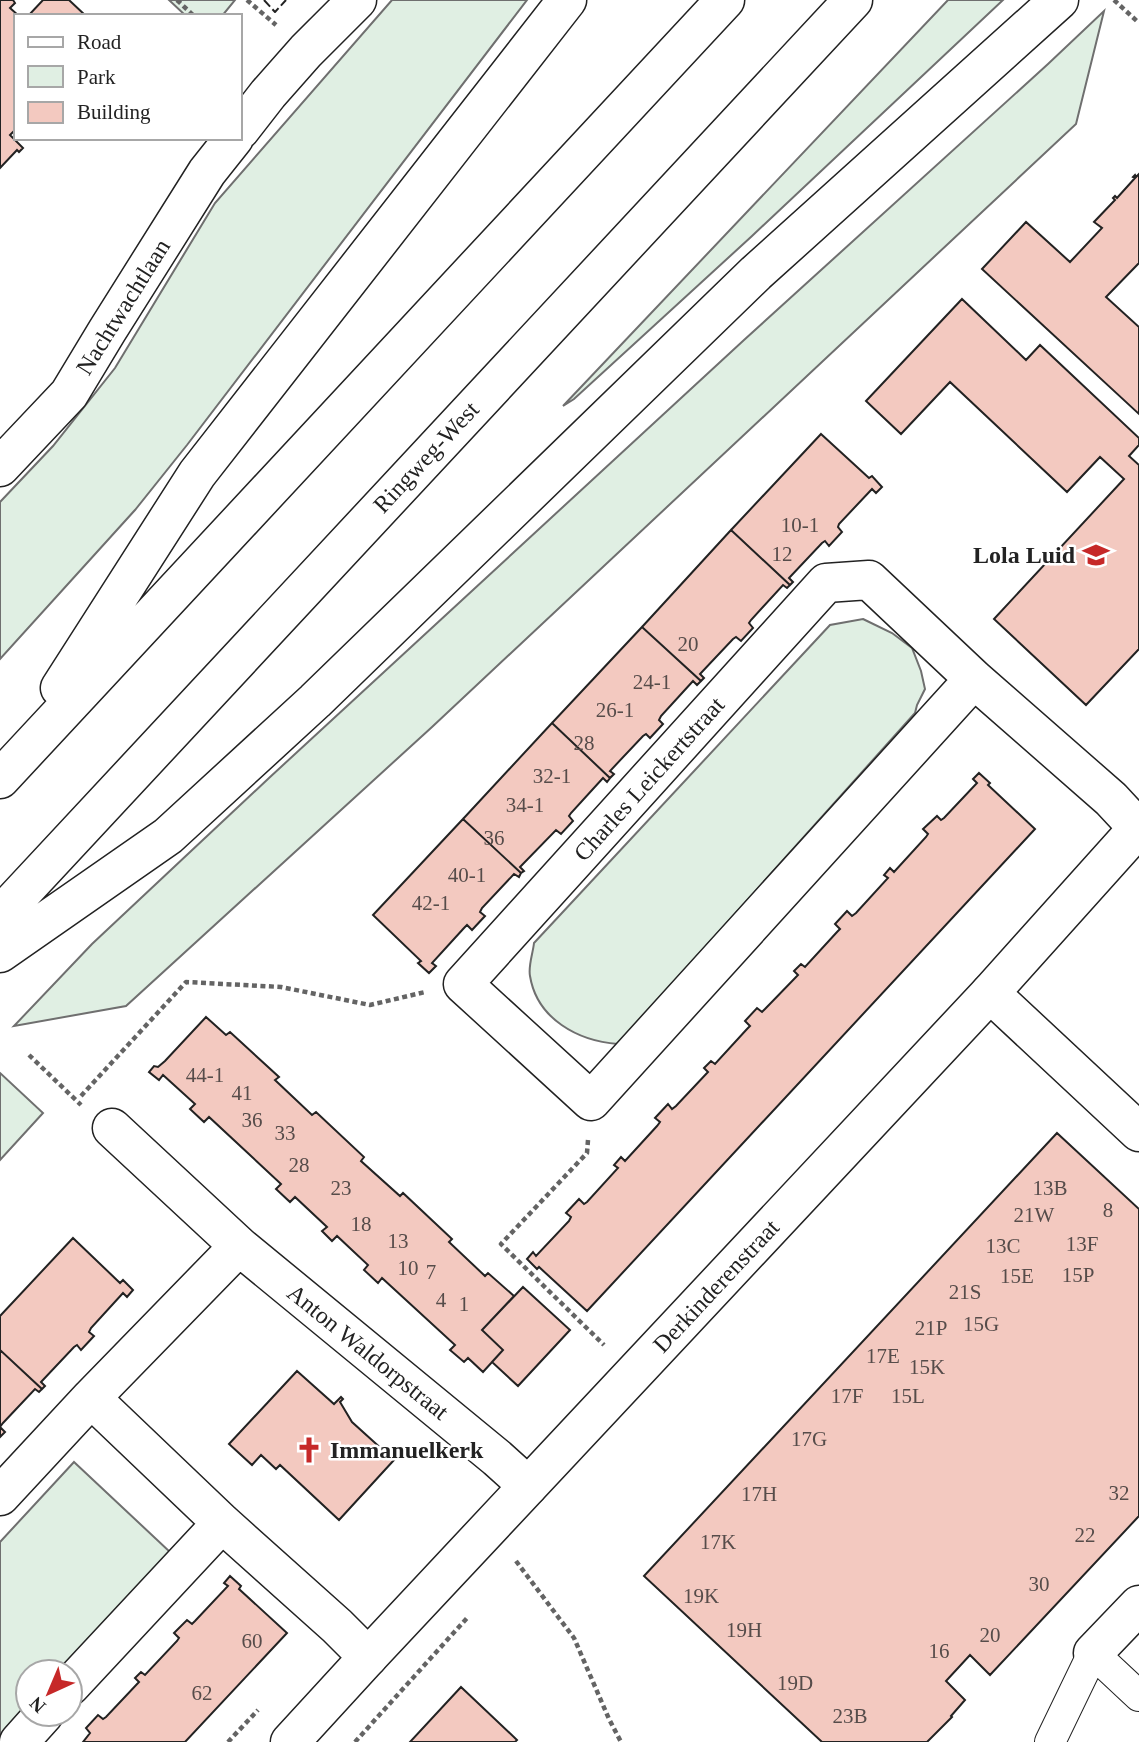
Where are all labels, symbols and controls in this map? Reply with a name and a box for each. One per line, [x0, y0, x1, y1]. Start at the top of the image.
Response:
legend [14, 14, 242, 140]
text: Road [77, 30, 122, 54]
text: Park [77, 65, 116, 89]
text: Building [77, 100, 151, 124]
street label: Nachtwachtlaan [71, 235, 175, 379]
street label: Ringweg-West [368, 396, 484, 518]
house number: 10-1 [781, 513, 819, 537]
school or university icon: Lola Luid [1081, 540, 1111, 570]
house number: 12 [772, 542, 793, 566]
place label: Lola Luid [973, 542, 1076, 568]
house number: 20 [678, 632, 699, 656]
house number: 24-1 [633, 670, 671, 694]
street label: Charles Leickertstraat [569, 692, 730, 866]
house number: 26-1 [596, 698, 634, 722]
house number: 28 [574, 731, 595, 755]
house number: 32-1 [533, 764, 571, 788]
house number: 34-1 [506, 793, 544, 817]
house number: 36 [484, 826, 505, 850]
house number: 40-1 [448, 863, 486, 887]
house number: 42-1 [412, 891, 450, 915]
house number: 44-1 [186, 1063, 224, 1087]
house number: 41 [232, 1081, 253, 1105]
house number: 36 [242, 1108, 263, 1132]
house number: 33 [275, 1121, 296, 1145]
house number: 28 [289, 1153, 310, 1177]
house number: 23 [331, 1176, 352, 1200]
house number: 13B [1032, 1176, 1068, 1200]
house number: 8 [1103, 1198, 1113, 1222]
house number: 21W [1014, 1203, 1055, 1227]
house number: 18 [351, 1212, 372, 1236]
street label: Derkinderenstraat [648, 1214, 784, 1358]
house number: 13 [388, 1229, 409, 1253]
house number: 13F [1066, 1232, 1098, 1256]
house number: 13C [985, 1234, 1021, 1258]
house number: 10 [398, 1256, 419, 1280]
house number: 7 [426, 1260, 436, 1284]
house number: 15P [1062, 1263, 1094, 1287]
house number: 15E [1000, 1264, 1034, 1288]
street label: Anton Waldorpstraat [282, 1279, 454, 1425]
house number: 21S [949, 1280, 981, 1304]
house number: 4 [436, 1288, 447, 1312]
house number: 1 [459, 1292, 469, 1316]
house number: 15G [963, 1312, 999, 1336]
house number: 21P [915, 1316, 947, 1340]
house number: 17E [866, 1344, 900, 1368]
house number: 15K [909, 1355, 945, 1379]
house number: 17F [831, 1384, 863, 1408]
house number: 15L [891, 1384, 925, 1408]
house number: 17G [791, 1427, 827, 1451]
church icon: Immanuelkerk [294, 1435, 324, 1465]
place label: Immanuelkerk [330, 1437, 484, 1463]
house number: 32 [1109, 1481, 1130, 1505]
house number: 17H [741, 1482, 777, 1506]
house number: 22 [1075, 1523, 1096, 1547]
house number: 17K [700, 1530, 736, 1554]
house number: 30 [1029, 1572, 1050, 1596]
house number: 19K [683, 1584, 719, 1608]
house number: 19H [726, 1618, 762, 1642]
house number: 20 [980, 1623, 1001, 1647]
house number: 60 [242, 1629, 263, 1653]
house number: 16 [929, 1639, 950, 1663]
north arrow [14, 1658, 84, 1728]
house number: 19D [777, 1671, 813, 1695]
house number: 62 [192, 1681, 213, 1705]
text: N [25, 1692, 50, 1717]
house number: 23B [832, 1704, 868, 1728]

